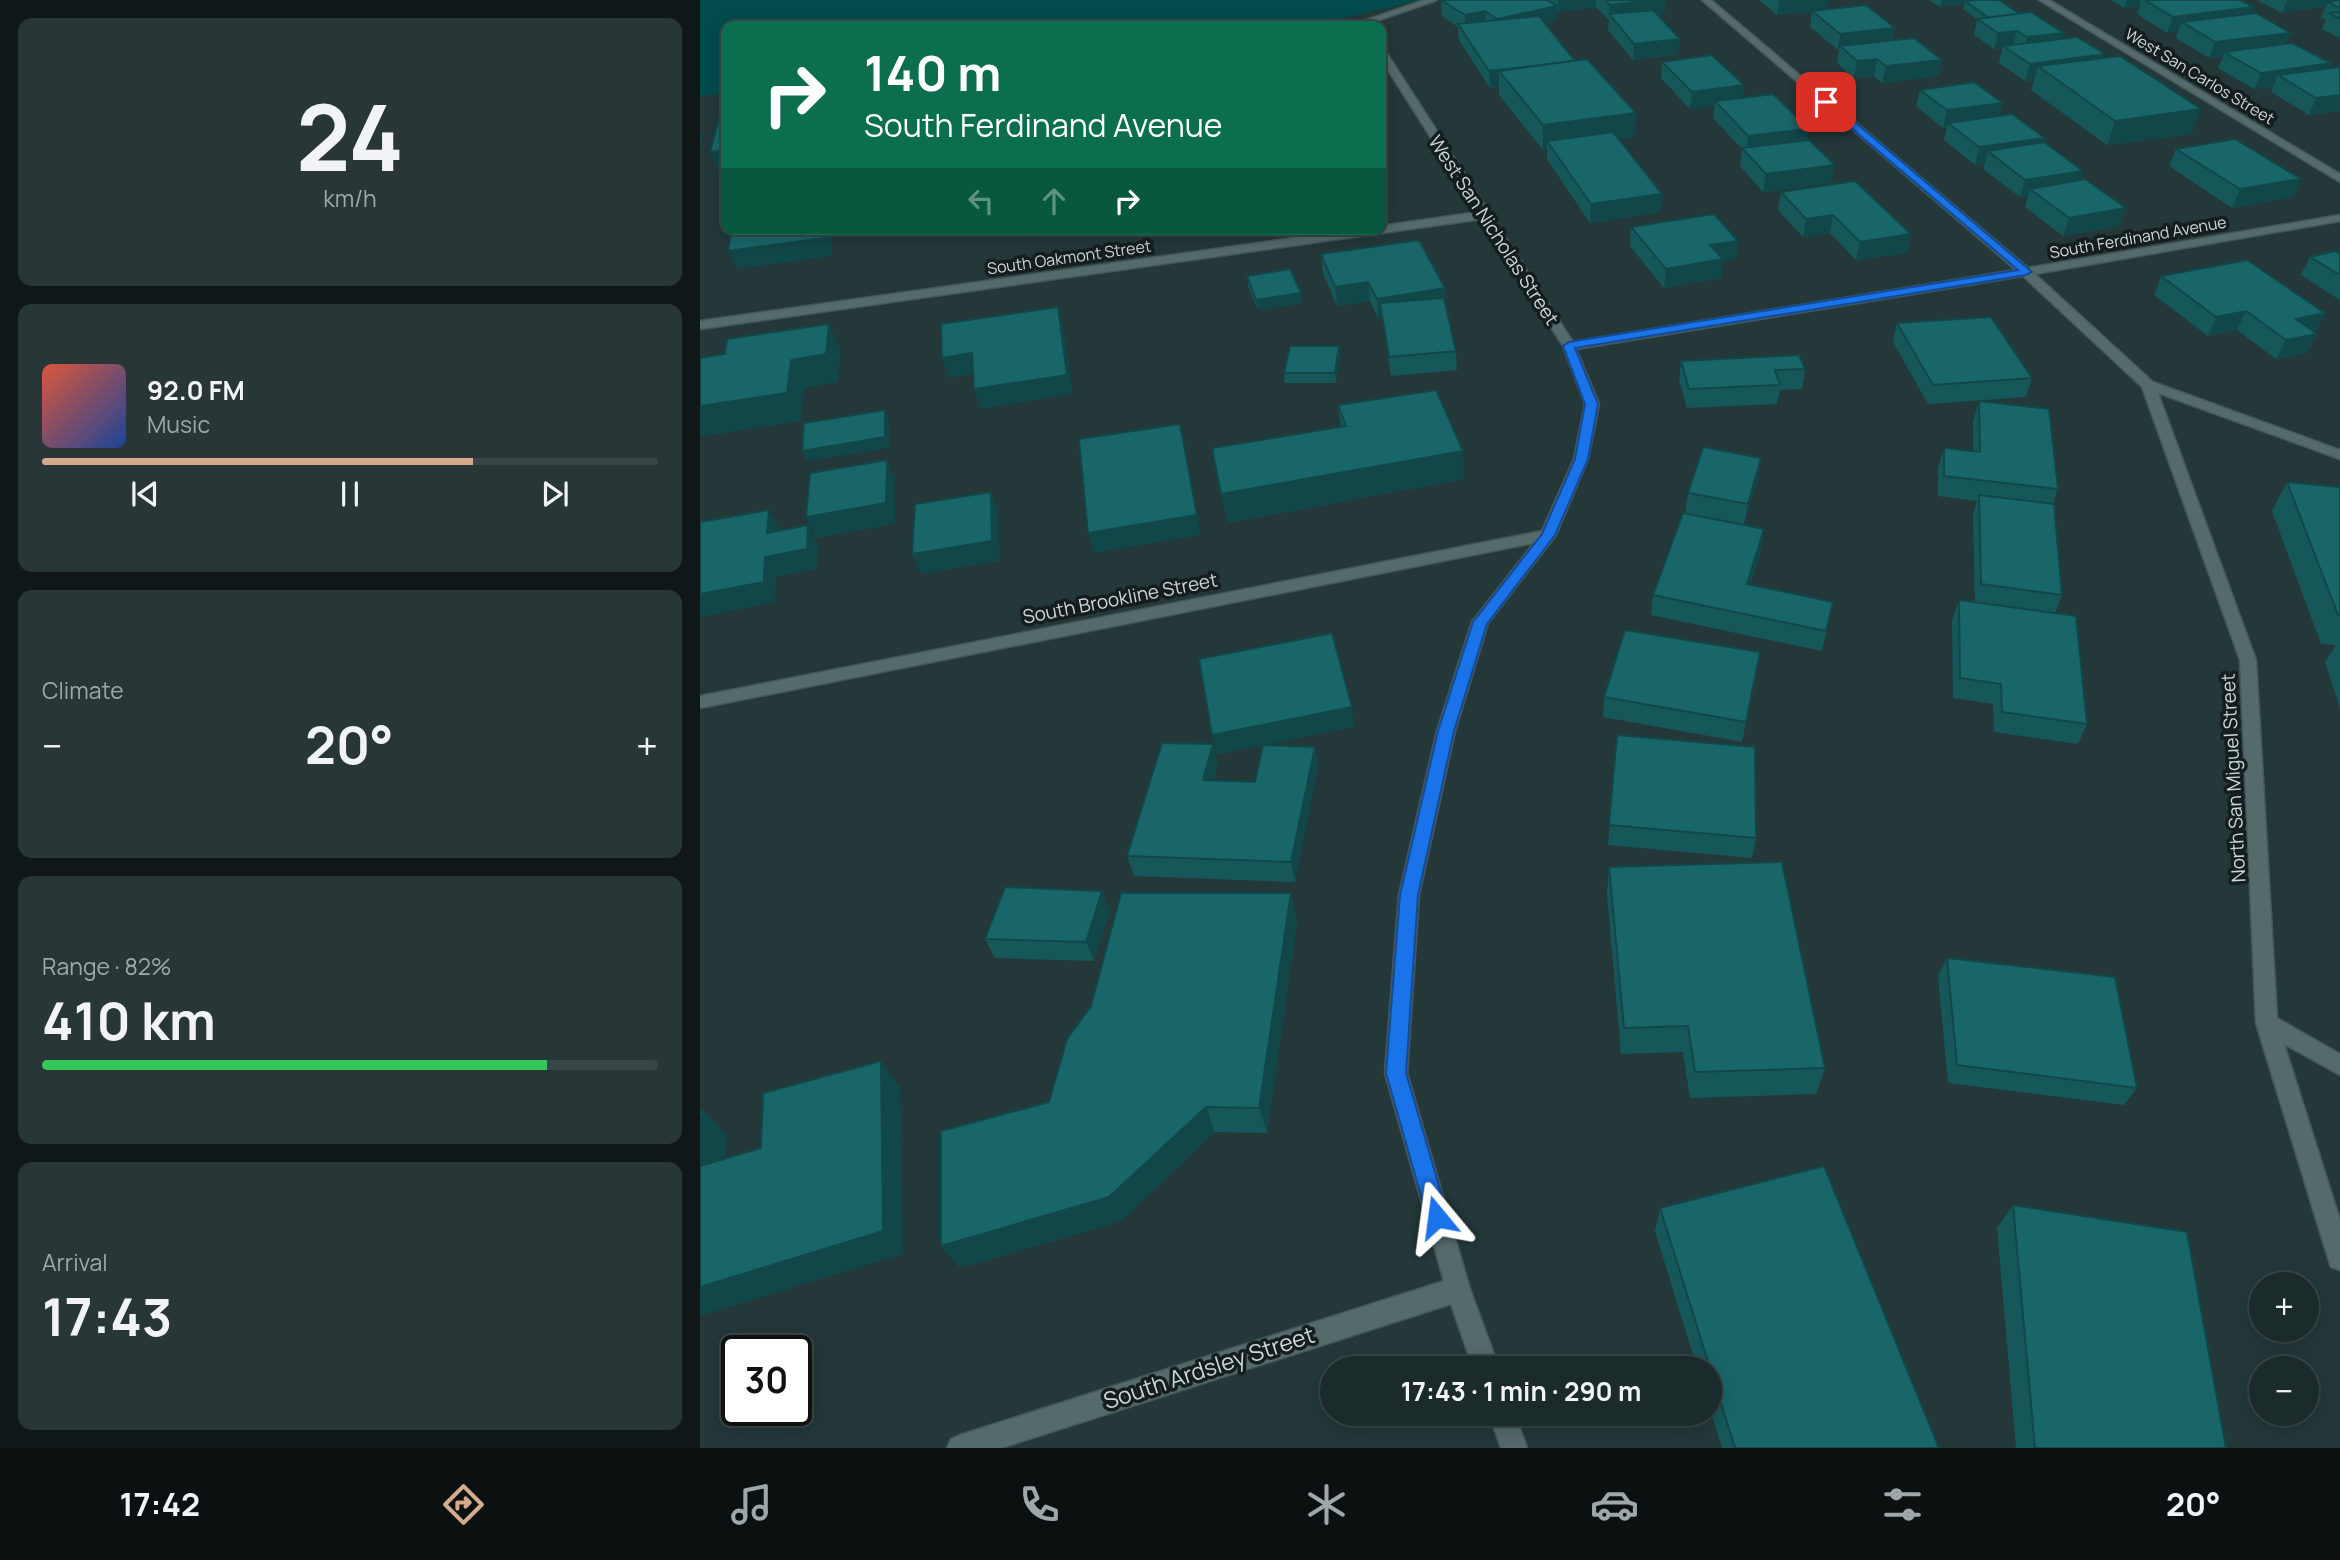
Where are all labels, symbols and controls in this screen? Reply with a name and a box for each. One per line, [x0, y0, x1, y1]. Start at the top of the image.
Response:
street label: West San Carlos Street [2121, 23, 2279, 129]
text: 140 m [864, 39, 1001, 106]
icon: right [749, 49, 840, 140]
pin [1796, 72, 1856, 132]
text: 24 [296, 74, 404, 198]
icon: arrive [1807, 83, 1845, 121]
text: South Ferdinand Avenue [864, 103, 1222, 147]
street label: West San Nicholas Street [1423, 130, 1565, 330]
text: km/h [323, 182, 377, 214]
icon: left [962, 182, 1000, 220]
icon: ahead [1035, 182, 1073, 220]
icon: right [1108, 182, 1146, 220]
street label: South Ferdinand Avenue [2048, 211, 2228, 263]
street label: South Oakmont Street [986, 235, 1152, 279]
text: 92.0 FM [147, 372, 245, 408]
text: Music [147, 408, 210, 440]
icon: previous [126, 475, 164, 513]
icon: pause [331, 475, 369, 513]
icon: next [536, 475, 574, 513]
street label: South Brookline Street [1020, 566, 1220, 630]
street label: North San Miguel Street [2215, 673, 2251, 883]
text: Climate [42, 674, 124, 706]
text: 20° [305, 709, 394, 780]
text: − [42, 719, 63, 771]
text: + [636, 719, 658, 771]
text: Range · 82% [42, 950, 172, 982]
text: 410 km [42, 985, 216, 1056]
position arrow [1400, 1180, 1474, 1254]
text: Arrival [42, 1246, 108, 1278]
map controls [2249, 1272, 2319, 1426]
button: + [2249, 1272, 2319, 1342]
text: 17:43 [42, 1281, 172, 1352]
street label: South Ardsley Street [1099, 1318, 1318, 1416]
speed limit sign: 30 [721, 1335, 812, 1426]
button: − [2249, 1356, 2319, 1426]
text: 17:43 · 1 min · 290 m [1401, 1373, 1641, 1409]
icon: directions [439, 1480, 488, 1529]
icon: music [727, 1480, 776, 1529]
icon: phone [1015, 1480, 1064, 1529]
icon: climate [1302, 1480, 1351, 1529]
icon: car [1590, 1480, 1639, 1529]
icon: filters [1878, 1480, 1927, 1529]
text: 17:42 [119, 1482, 200, 1526]
text: 20° [2166, 1482, 2221, 1526]

